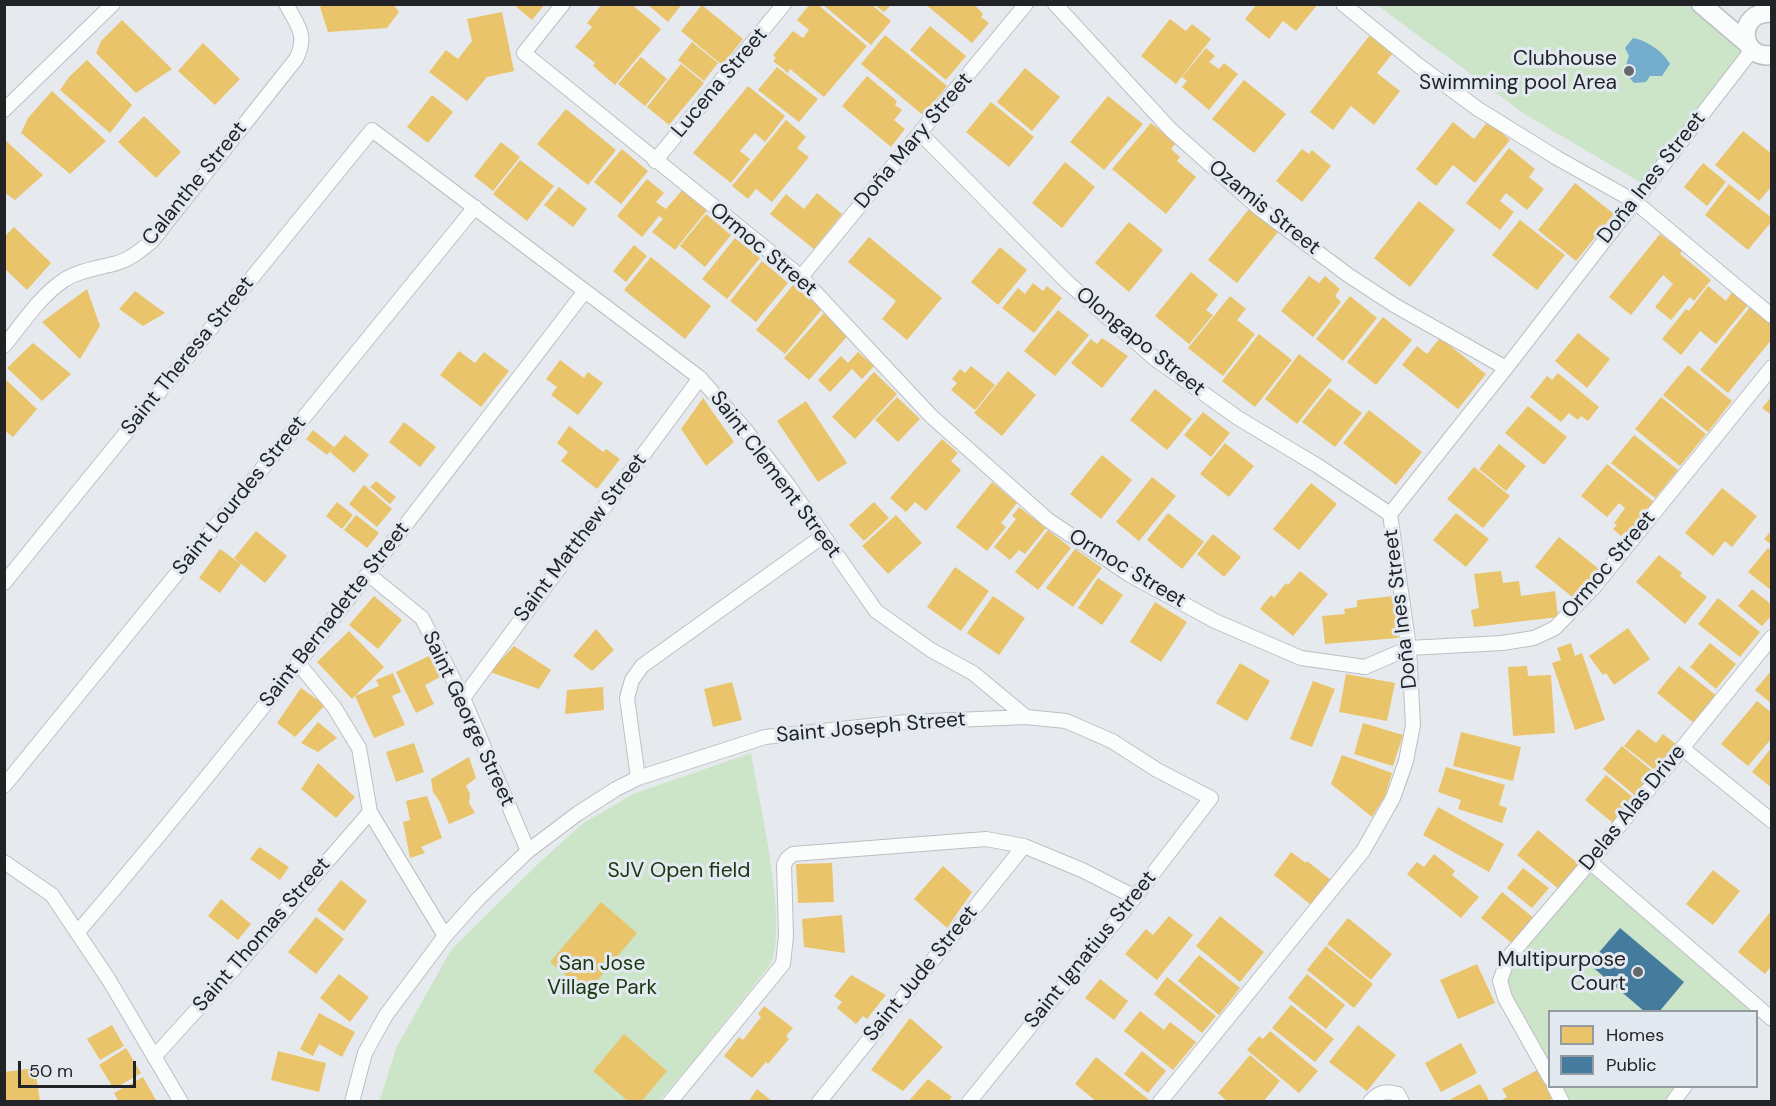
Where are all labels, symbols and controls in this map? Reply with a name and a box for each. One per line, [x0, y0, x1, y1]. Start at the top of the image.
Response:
street label: Lucena Street [667, 23, 773, 143]
place label: Clubhouse Swimming pool Area [1419, 46, 1617, 96]
marker: Clubhouse Swimming pool Area [1622, 64, 1636, 78]
street label: Doña Mary Street [850, 68, 978, 214]
street label: Doña Ines Street [1593, 107, 1711, 249]
street label: Calanthe Street [137, 117, 253, 251]
street label: Ozamis Street [1203, 155, 1325, 261]
street label: Ormoc Street [704, 198, 822, 302]
street label: Saint Theresa Street [116, 272, 260, 440]
street label: Olongapo Street [1070, 282, 1210, 402]
street label: Saint Clement Street [704, 387, 846, 563]
street label: Saint Lourdes Street [168, 411, 312, 581]
street label: Saint Matthew Street [509, 449, 653, 627]
street label: Ormoc Street [1557, 506, 1661, 624]
street label: Saint Bernadette Street [255, 517, 415, 713]
street label: Ormoc Street [1064, 524, 1190, 614]
street label: Doña Ines Street [1379, 528, 1423, 690]
street label: Saint George Street [416, 627, 520, 811]
street label: Saint Joseph Street [775, 707, 967, 749]
street label: Delas Alas Drive [1575, 740, 1691, 876]
street label: Saint Thomas Street [188, 853, 336, 1017]
park label: SJV Open field [608, 858, 750, 884]
street label: Saint Ignatius Street [1020, 866, 1162, 1034]
street label: Saint Jude Street [859, 901, 983, 1047]
place label: Multipurpose Court [1497, 947, 1626, 997]
park label: San Jose Village Park [547, 951, 657, 1001]
marker: Multipurpose Court [1631, 965, 1645, 979]
legend [1548, 1010, 1758, 1088]
text: Homes [1606, 1023, 1664, 1047]
scale bar [21, 1049, 140, 1087]
text: Public [1606, 1053, 1657, 1077]
text: 50 m [29, 1059, 73, 1083]

